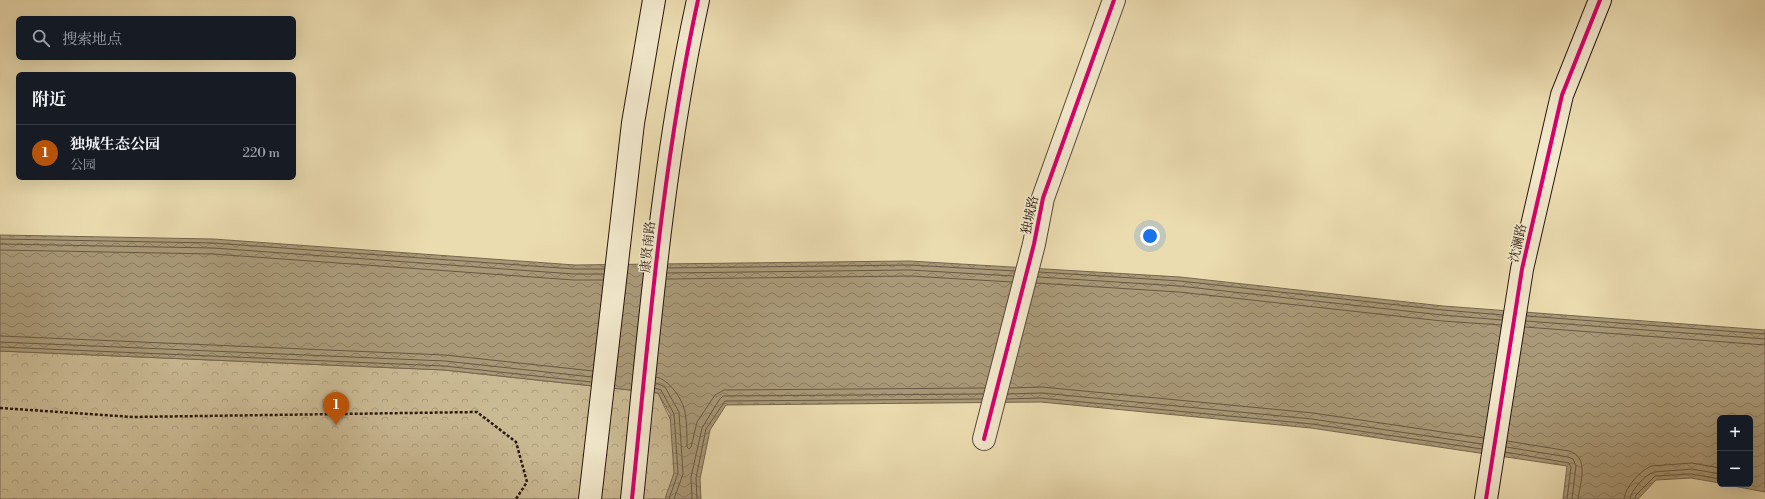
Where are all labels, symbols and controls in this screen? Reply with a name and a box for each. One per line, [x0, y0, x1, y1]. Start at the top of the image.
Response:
search box [16, 16, 296, 60]
icon: search [30, 27, 52, 49]
text: 搜索地点 [62, 30, 122, 49]
text: 附近 [32, 89, 66, 111]
text: 独城生态公园 [70, 135, 160, 154]
text: 1 [42, 145, 48, 161]
text: 220 m [242, 145, 280, 161]
text: 公园 [70, 157, 96, 173]
street label: 独城路 [1018, 194, 1042, 236]
street label: 康贤南路 [637, 220, 659, 274]
street label: 沈澜路 [1506, 222, 1530, 264]
your location [1140, 226, 1160, 246]
pin: 1 [323, 392, 349, 425]
map controls [1717, 415, 1753, 487]
button: + [1717, 415, 1753, 451]
button: − [1717, 451, 1753, 487]

